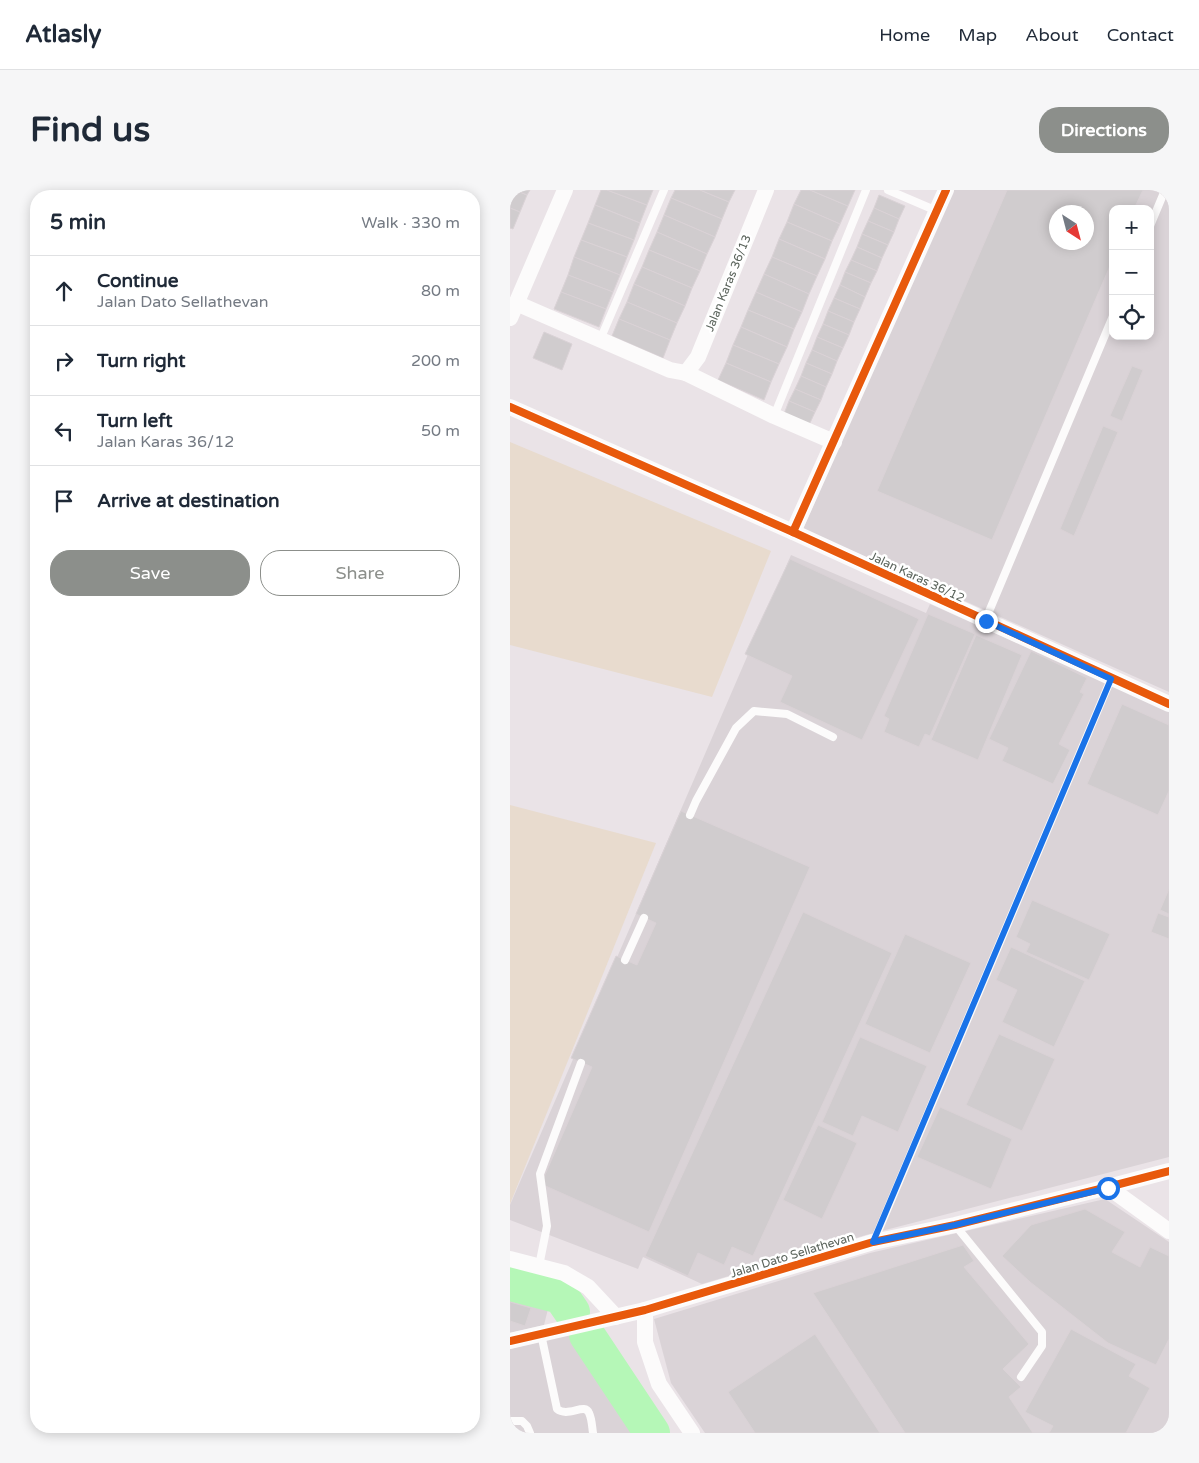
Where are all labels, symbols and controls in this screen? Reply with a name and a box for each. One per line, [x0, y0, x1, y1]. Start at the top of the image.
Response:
text: Atlasly [25, 20, 101, 49]
text: Home [879, 24, 930, 46]
text: Map [958, 24, 997, 46]
text: About [1025, 24, 1079, 46]
text: Contact [1107, 24, 1174, 46]
button: Directions [1039, 107, 1169, 153]
text: Find us [30, 109, 150, 151]
north arrow [1049, 205, 1094, 250]
map controls [1109, 205, 1154, 340]
button: + [1109, 205, 1154, 250]
text: 5 min [50, 210, 106, 235]
text: Walk · 330 m [361, 213, 460, 233]
street label: Jalan Karas 36/13 [702, 233, 754, 333]
button: − [1109, 250, 1154, 295]
text: Continue [97, 270, 179, 292]
icon: ahead [50, 277, 78, 305]
text: 80 m [421, 281, 460, 301]
text: Jalan Dato Sellathevan [97, 292, 269, 312]
button: locate [1109, 295, 1154, 340]
icon: right [50, 347, 78, 375]
text: Turn right [97, 350, 185, 372]
text: 200 m [411, 351, 460, 371]
text: Turn left [97, 410, 173, 432]
icon: left [50, 417, 78, 445]
text: 50 m [421, 421, 460, 441]
text: Jalan Karas 36/12 [97, 432, 234, 452]
icon: arrive [50, 487, 78, 515]
text: Arrive at destination [97, 490, 280, 512]
street label: Jalan Karas 36/12 [867, 549, 967, 605]
button: Save [50, 550, 250, 596]
button: Share [260, 550, 460, 596]
route end [975, 610, 998, 633]
route start [1097, 1177, 1120, 1200]
street label: Jalan Dato Sellathevan [728, 1230, 856, 1280]

